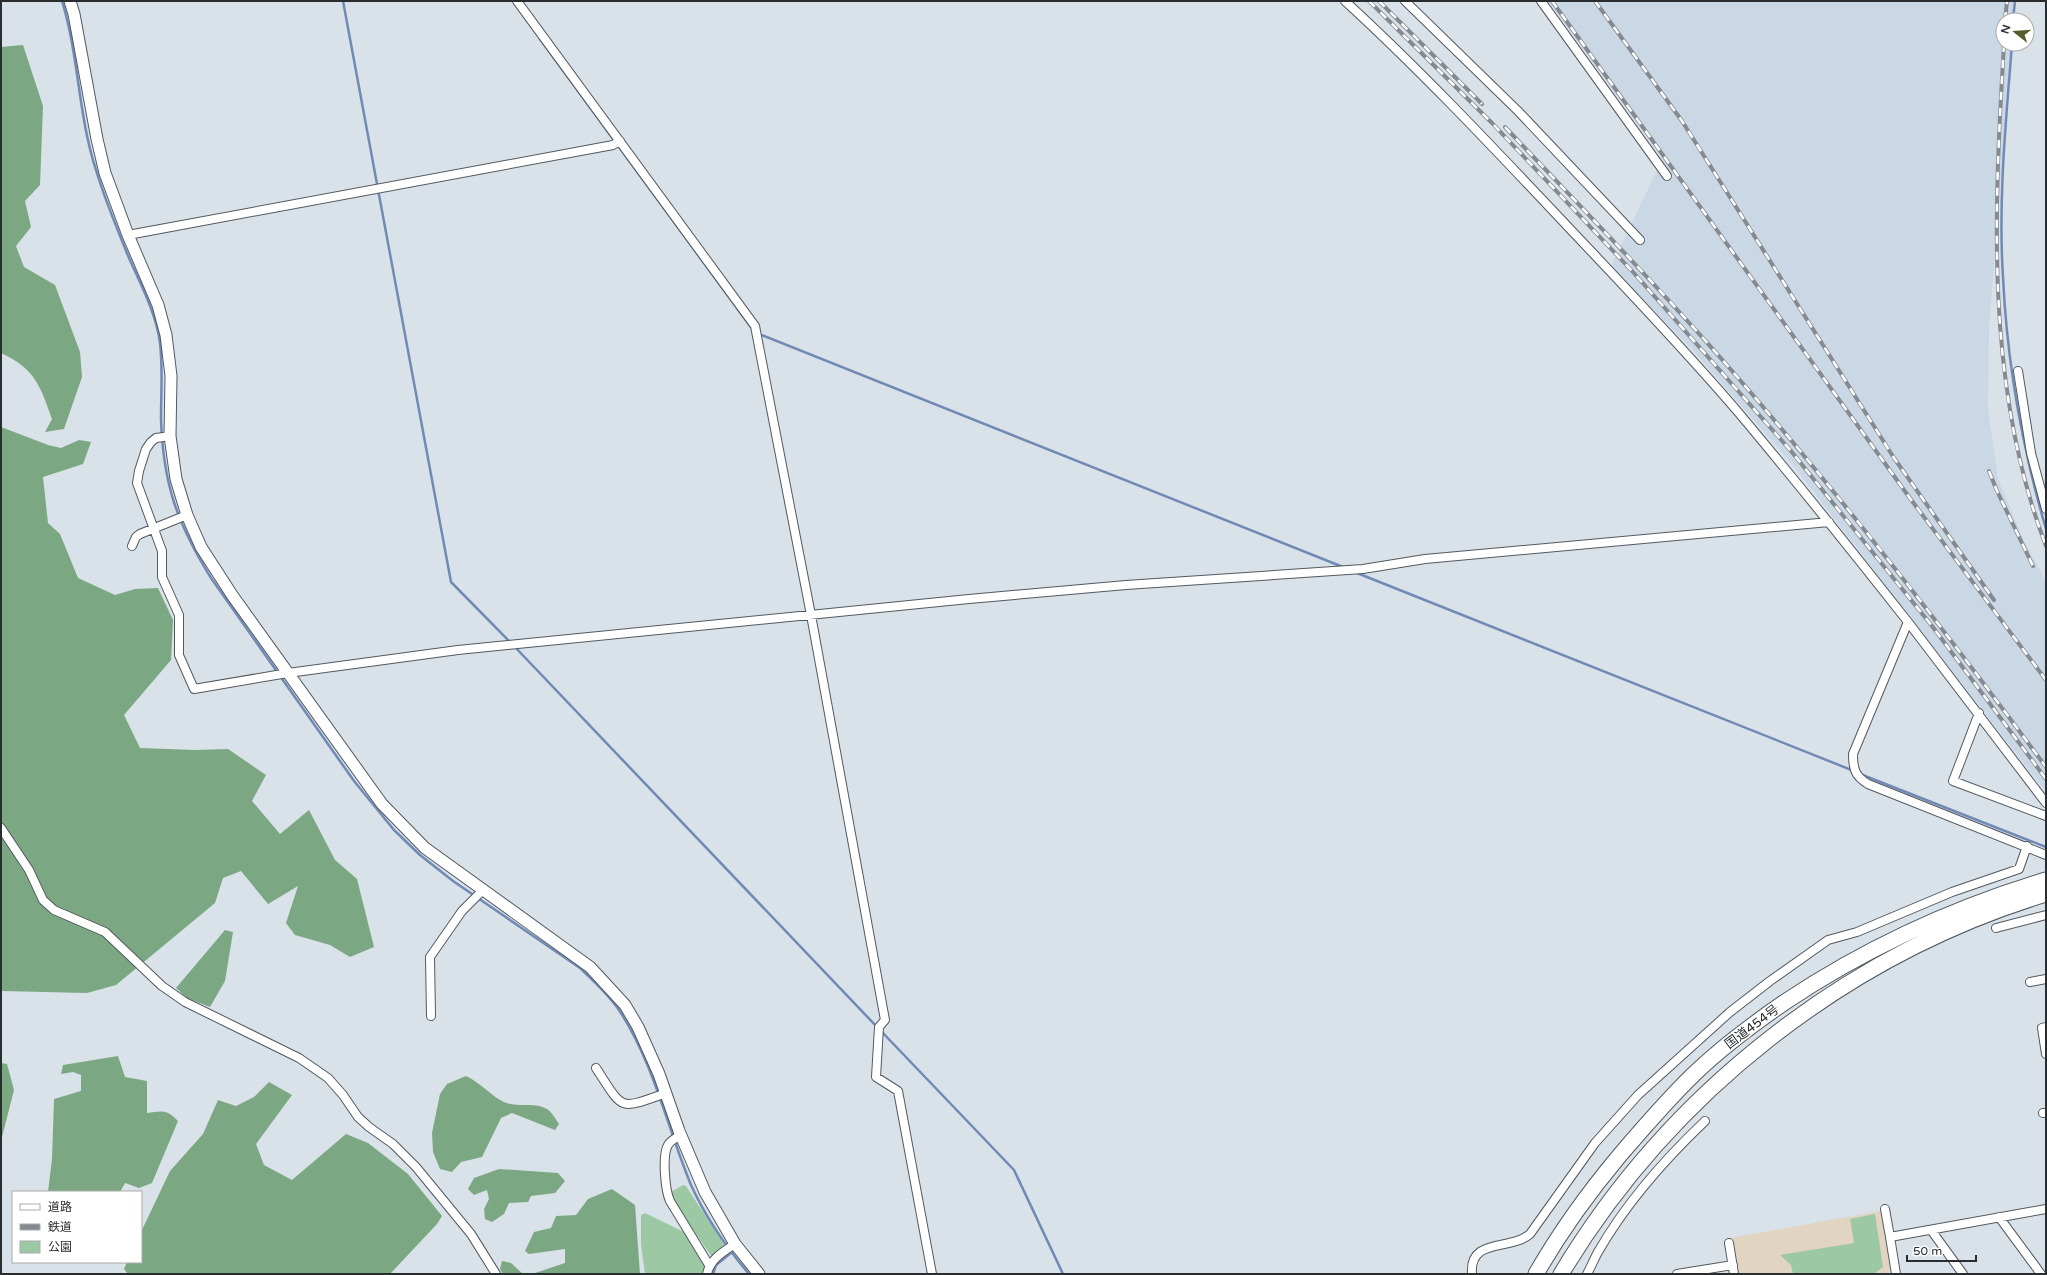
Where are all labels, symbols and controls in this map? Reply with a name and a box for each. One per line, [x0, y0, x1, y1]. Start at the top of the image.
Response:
north arrow [1995, 12, 2035, 52]
text: N [1998, 23, 2013, 35]
street label: 国道454号 [1722, 1002, 1782, 1052]
legend [12, 1191, 142, 1263]
text: 道路 [48, 1200, 72, 1214]
text: 鉄道 [48, 1220, 72, 1234]
scale bar [1907, 1237, 1976, 1263]
text: 公園 [48, 1240, 72, 1254]
text: 50 m [1913, 1244, 1942, 1258]

